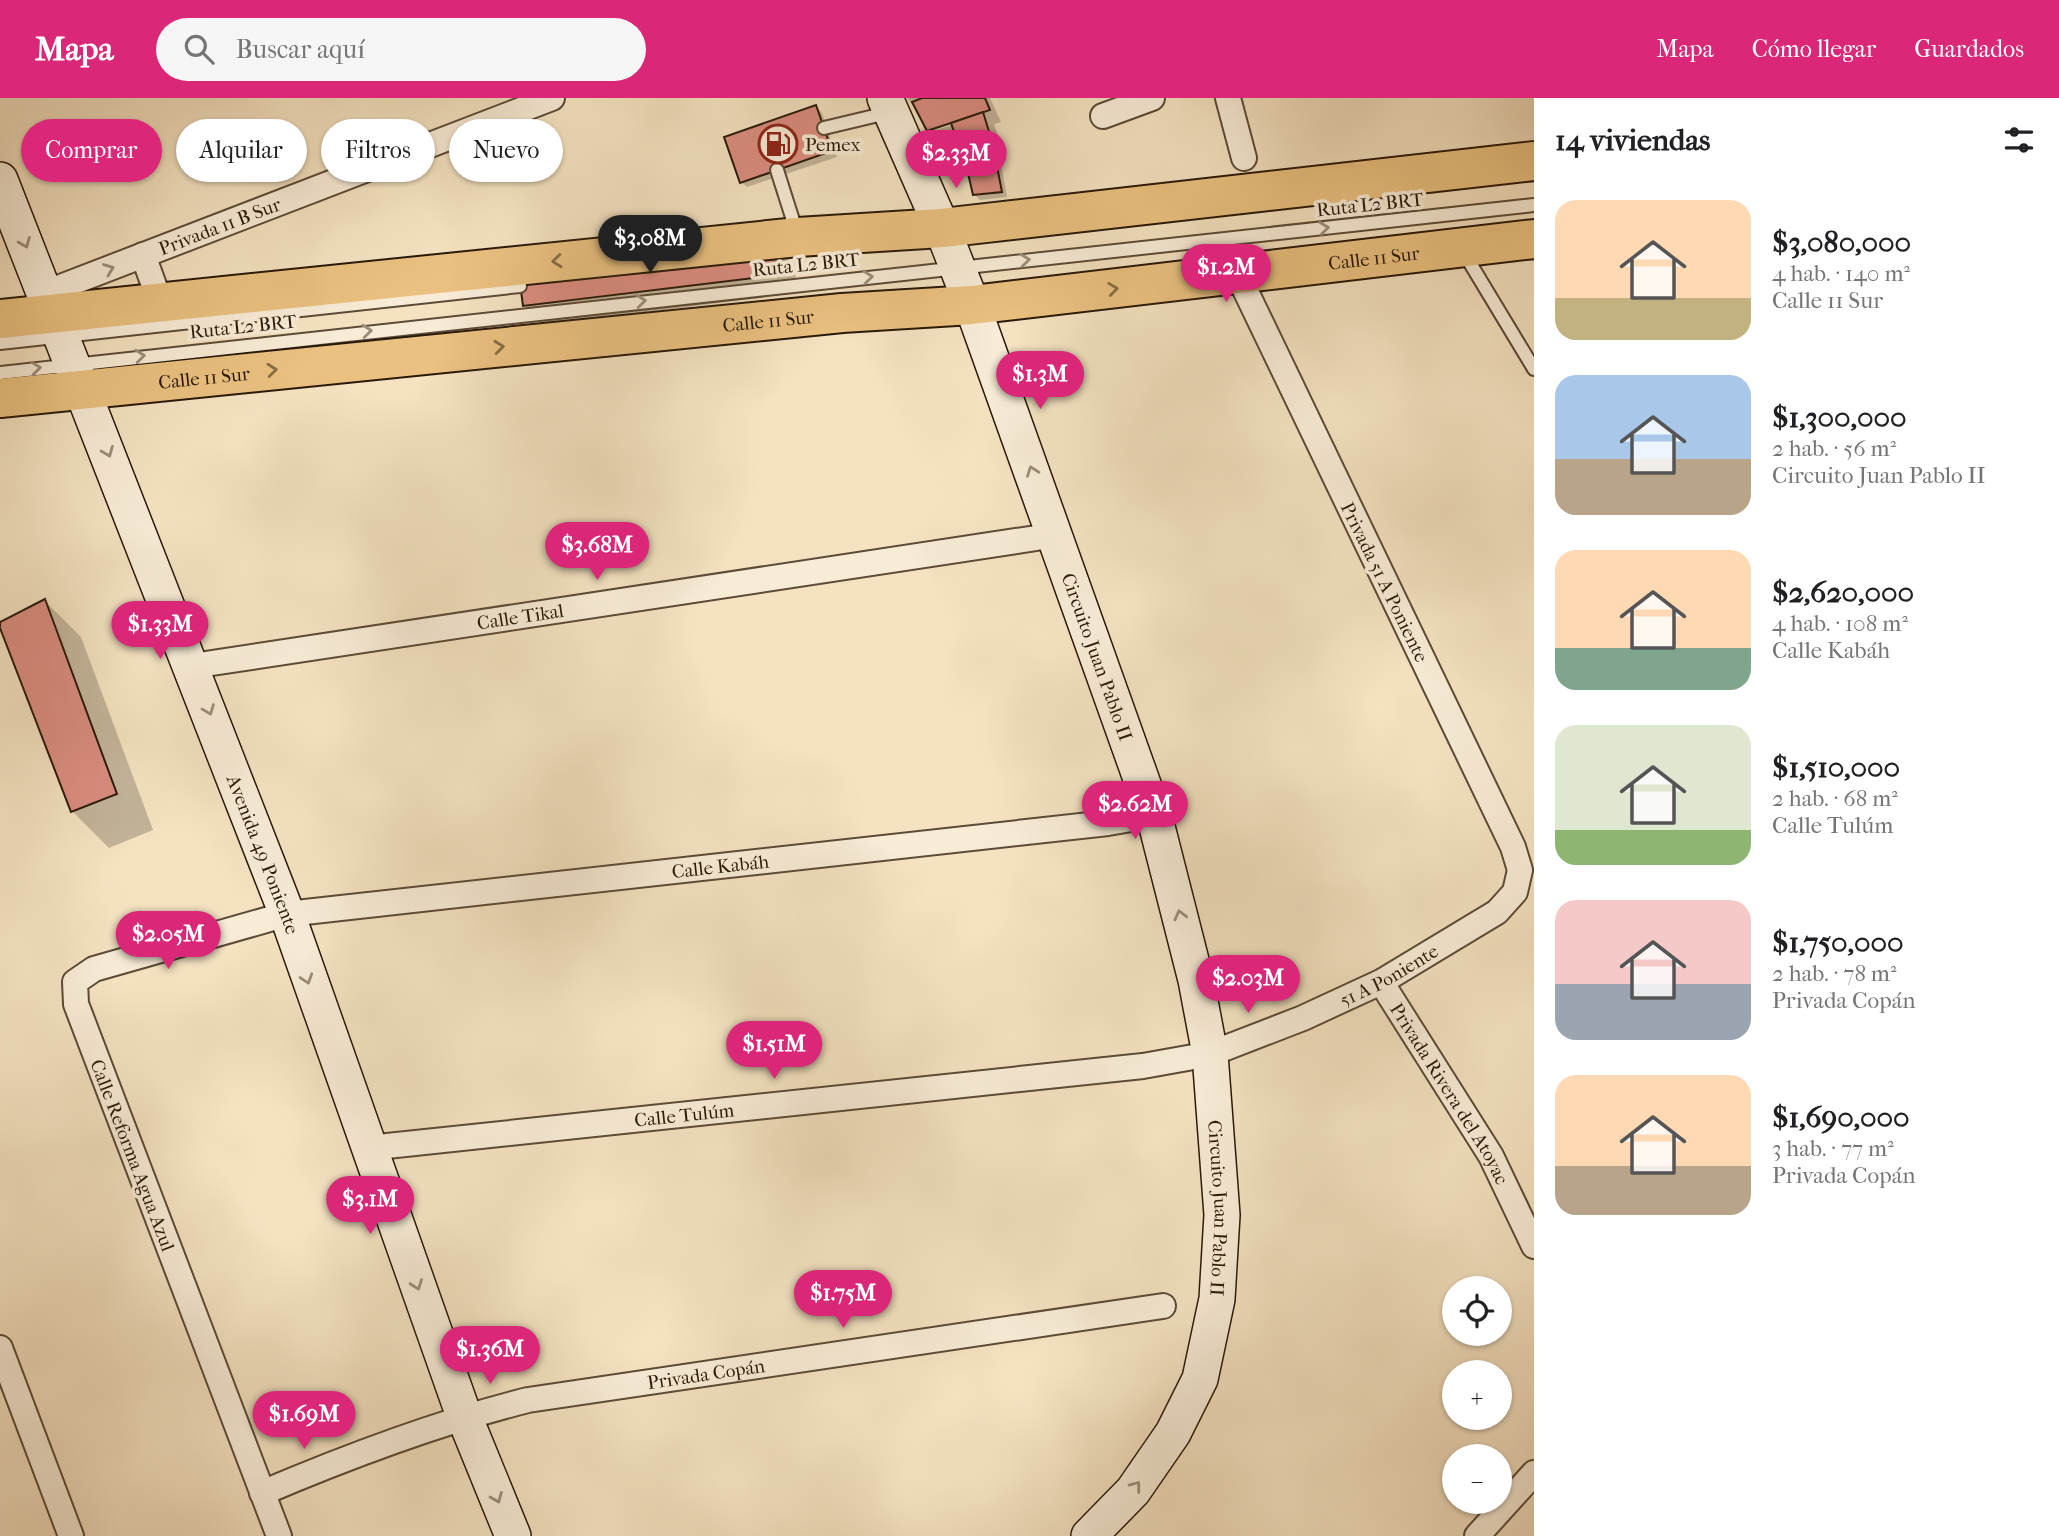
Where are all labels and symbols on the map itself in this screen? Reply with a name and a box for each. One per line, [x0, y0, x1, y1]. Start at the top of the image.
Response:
fuel station icon: Pemex [757, 123, 799, 165]
pin: $2.33M [899, 130, 1013, 190]
place label: Pemex [805, 134, 860, 156]
street label: Ruta L2 BRT [1316, 188, 1425, 222]
street label: Privada 11 B Sur [156, 193, 285, 260]
pin: $3.08M [593, 216, 707, 275]
one-way arrow [1318, 220, 1330, 235]
one-way arrow [17, 236, 31, 248]
street label: Calle 11 Sur [1327, 242, 1422, 275]
pin: $1.2M [1177, 244, 1275, 304]
street label: Ruta L2 BRT [752, 248, 861, 282]
one-way arrow [1019, 252, 1031, 267]
one-way arrow [551, 254, 563, 269]
one-way arrow [102, 263, 114, 277]
one-way arrow [862, 269, 873, 284]
one-way arrow [1107, 282, 1118, 297]
one-way arrow [636, 294, 647, 309]
street label: Calle 11 Sur [721, 306, 816, 337]
street label: Ruta L2 BRT [189, 310, 298, 344]
one-way arrow [361, 324, 372, 339]
one-way arrow [494, 340, 505, 355]
one-way arrow [135, 349, 146, 364]
pin: $1.3M [991, 352, 1089, 411]
one-way arrow [30, 361, 42, 376]
street label: Calle 11 Sur [157, 363, 252, 394]
one-way arrow [267, 363, 278, 378]
one-way arrow [99, 446, 113, 458]
one-way arrow [1027, 465, 1041, 477]
street label: Privada 51 A Poniente [1336, 499, 1432, 666]
pin: $3.68M [540, 522, 654, 582]
street label: Circuito Juan Pablo II [1057, 570, 1137, 744]
street label: Calle Tikal [476, 600, 565, 635]
pin: $1.33M [103, 602, 217, 661]
one-way arrow [201, 703, 215, 715]
street label: Avenida 49 Poniente [221, 771, 303, 937]
pin: $2.62M [1078, 782, 1192, 841]
street label: Calle Kabáh [671, 851, 770, 883]
one-way arrow [1174, 909, 1188, 921]
pin: $2.05M [111, 912, 225, 971]
street label: 51 A Poniente [1336, 940, 1442, 1012]
pin: $2.03M [1191, 956, 1305, 1015]
one-way arrow [299, 973, 314, 985]
street label: Privada Rivera del Atoyac [1385, 999, 1513, 1188]
pin: $1.51M [717, 1021, 831, 1081]
street label: Calle Reforma Agua Azul [85, 1056, 179, 1254]
street label: Calle Tulúm [633, 1099, 736, 1132]
street label: Circuito Juan Pablo II [1203, 1119, 1232, 1297]
pin: $3.1M [321, 1176, 419, 1236]
pin: $1.75M [786, 1270, 900, 1330]
one-way arrow [409, 1279, 423, 1291]
pin: $1.36M [433, 1326, 547, 1386]
street label: Privada Copán [646, 1355, 767, 1394]
pin: $1.69M [247, 1392, 361, 1451]
one-way arrow [1127, 1481, 1140, 1494]
one-way arrow [489, 1492, 503, 1504]

